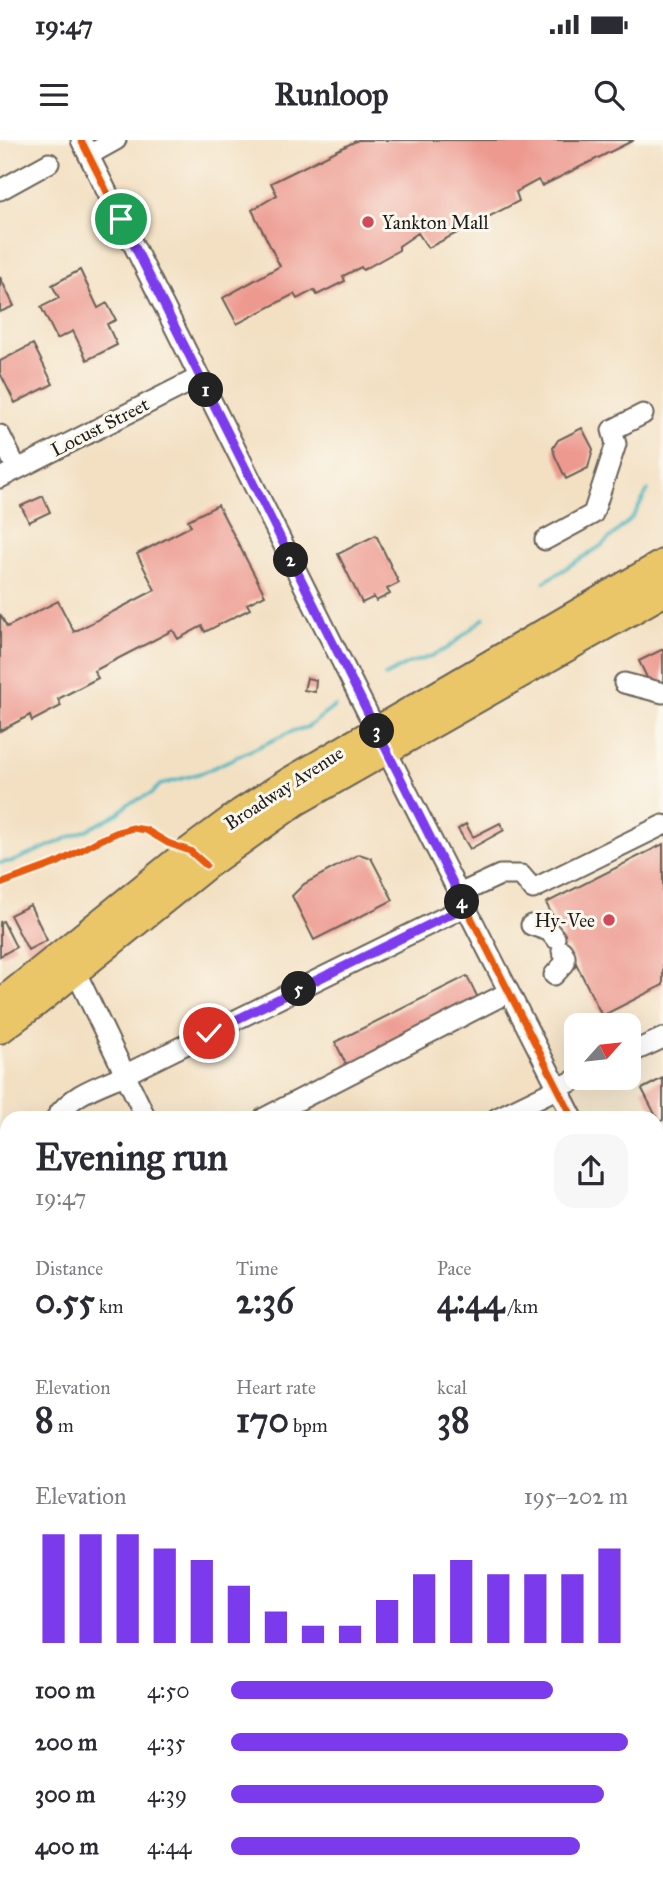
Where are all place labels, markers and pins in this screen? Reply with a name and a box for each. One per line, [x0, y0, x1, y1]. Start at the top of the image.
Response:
pin [91, 189, 151, 249]
place label: Yankton Mall [382, 211, 490, 234]
marker: Yankton Mall [360, 214, 376, 230]
pin: 1 [188, 372, 224, 408]
pin: 2 [274, 542, 308, 578]
pin: 3 [360, 714, 394, 748]
pin: 4 [444, 884, 480, 920]
place label: Hy-Vee [535, 909, 595, 932]
marker: Hy-Vee [601, 912, 617, 928]
pin: 5 [282, 972, 316, 1006]
pin [179, 1003, 239, 1063]

